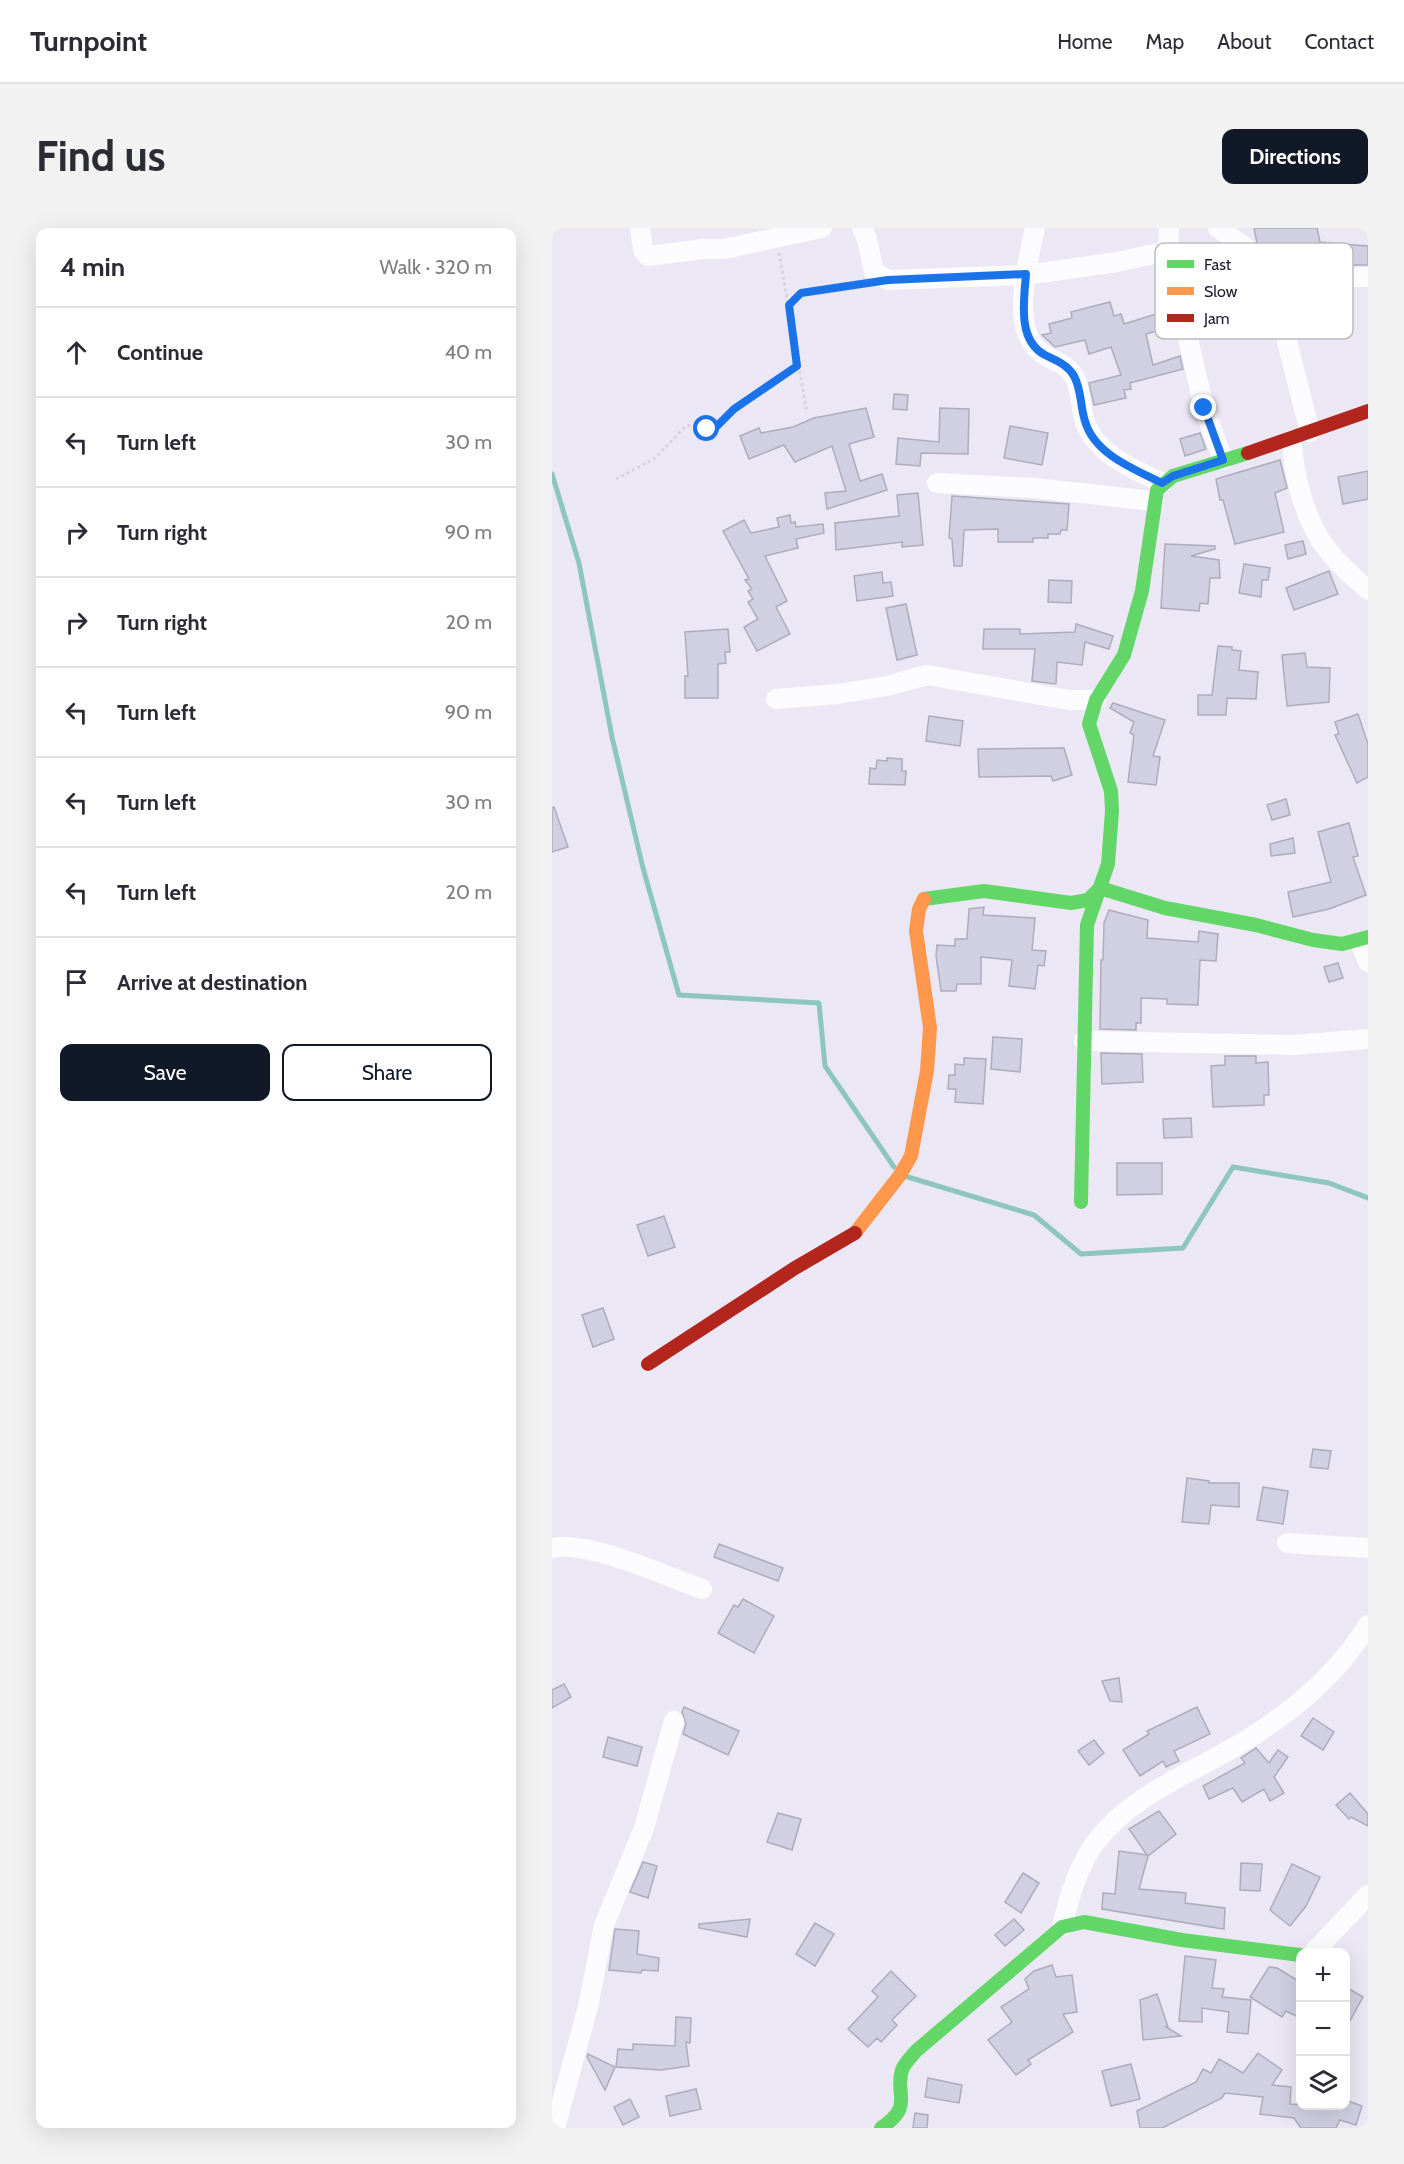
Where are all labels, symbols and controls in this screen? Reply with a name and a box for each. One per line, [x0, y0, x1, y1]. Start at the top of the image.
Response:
text: Turnpoint [30, 24, 147, 58]
text: Home [1057, 29, 1113, 54]
text: Map [1146, 29, 1184, 54]
text: About [1217, 29, 1271, 54]
text: Contact [1304, 29, 1374, 54]
button: Directions [1222, 129, 1368, 184]
text: Find us [36, 130, 165, 182]
legend [1155, 243, 1353, 339]
text: 4 min [60, 251, 125, 283]
text: Walk · 320 m [380, 255, 492, 279]
text: Fast [1204, 255, 1232, 274]
text: Slow [1204, 282, 1238, 301]
text: Jam [1203, 309, 1230, 328]
icon: ahead [60, 336, 93, 369]
text: Continue [117, 339, 203, 366]
text: 40 m [444, 340, 492, 364]
route end [1190, 394, 1216, 420]
route start [693, 415, 719, 441]
icon: left [60, 426, 93, 459]
text: Turn left [117, 429, 196, 456]
text: 30 m [445, 430, 492, 454]
icon: right [60, 516, 93, 549]
text: Turn right [117, 519, 207, 546]
text: 90 m [445, 520, 492, 544]
icon: right [60, 606, 93, 639]
text: Turn right [117, 609, 207, 636]
text: 20 m [446, 610, 492, 634]
icon: left [60, 696, 93, 729]
text: Turn left [117, 699, 196, 726]
text: 90 m [445, 700, 492, 724]
icon: left [60, 786, 93, 819]
text: Turn left [117, 789, 196, 816]
text: 30 m [445, 790, 492, 814]
icon: left [60, 876, 93, 909]
text: Turn left [117, 879, 196, 906]
text: 20 m [446, 880, 492, 904]
icon: arrive [60, 966, 93, 999]
text: Arrive at destination [117, 969, 307, 996]
button: Save [60, 1044, 270, 1101]
button: Share [282, 1044, 492, 1101]
map controls [1296, 1948, 1350, 2110]
button: + [1296, 1948, 1350, 2002]
button: − [1296, 2002, 1350, 2056]
button: layers [1296, 2056, 1350, 2110]

